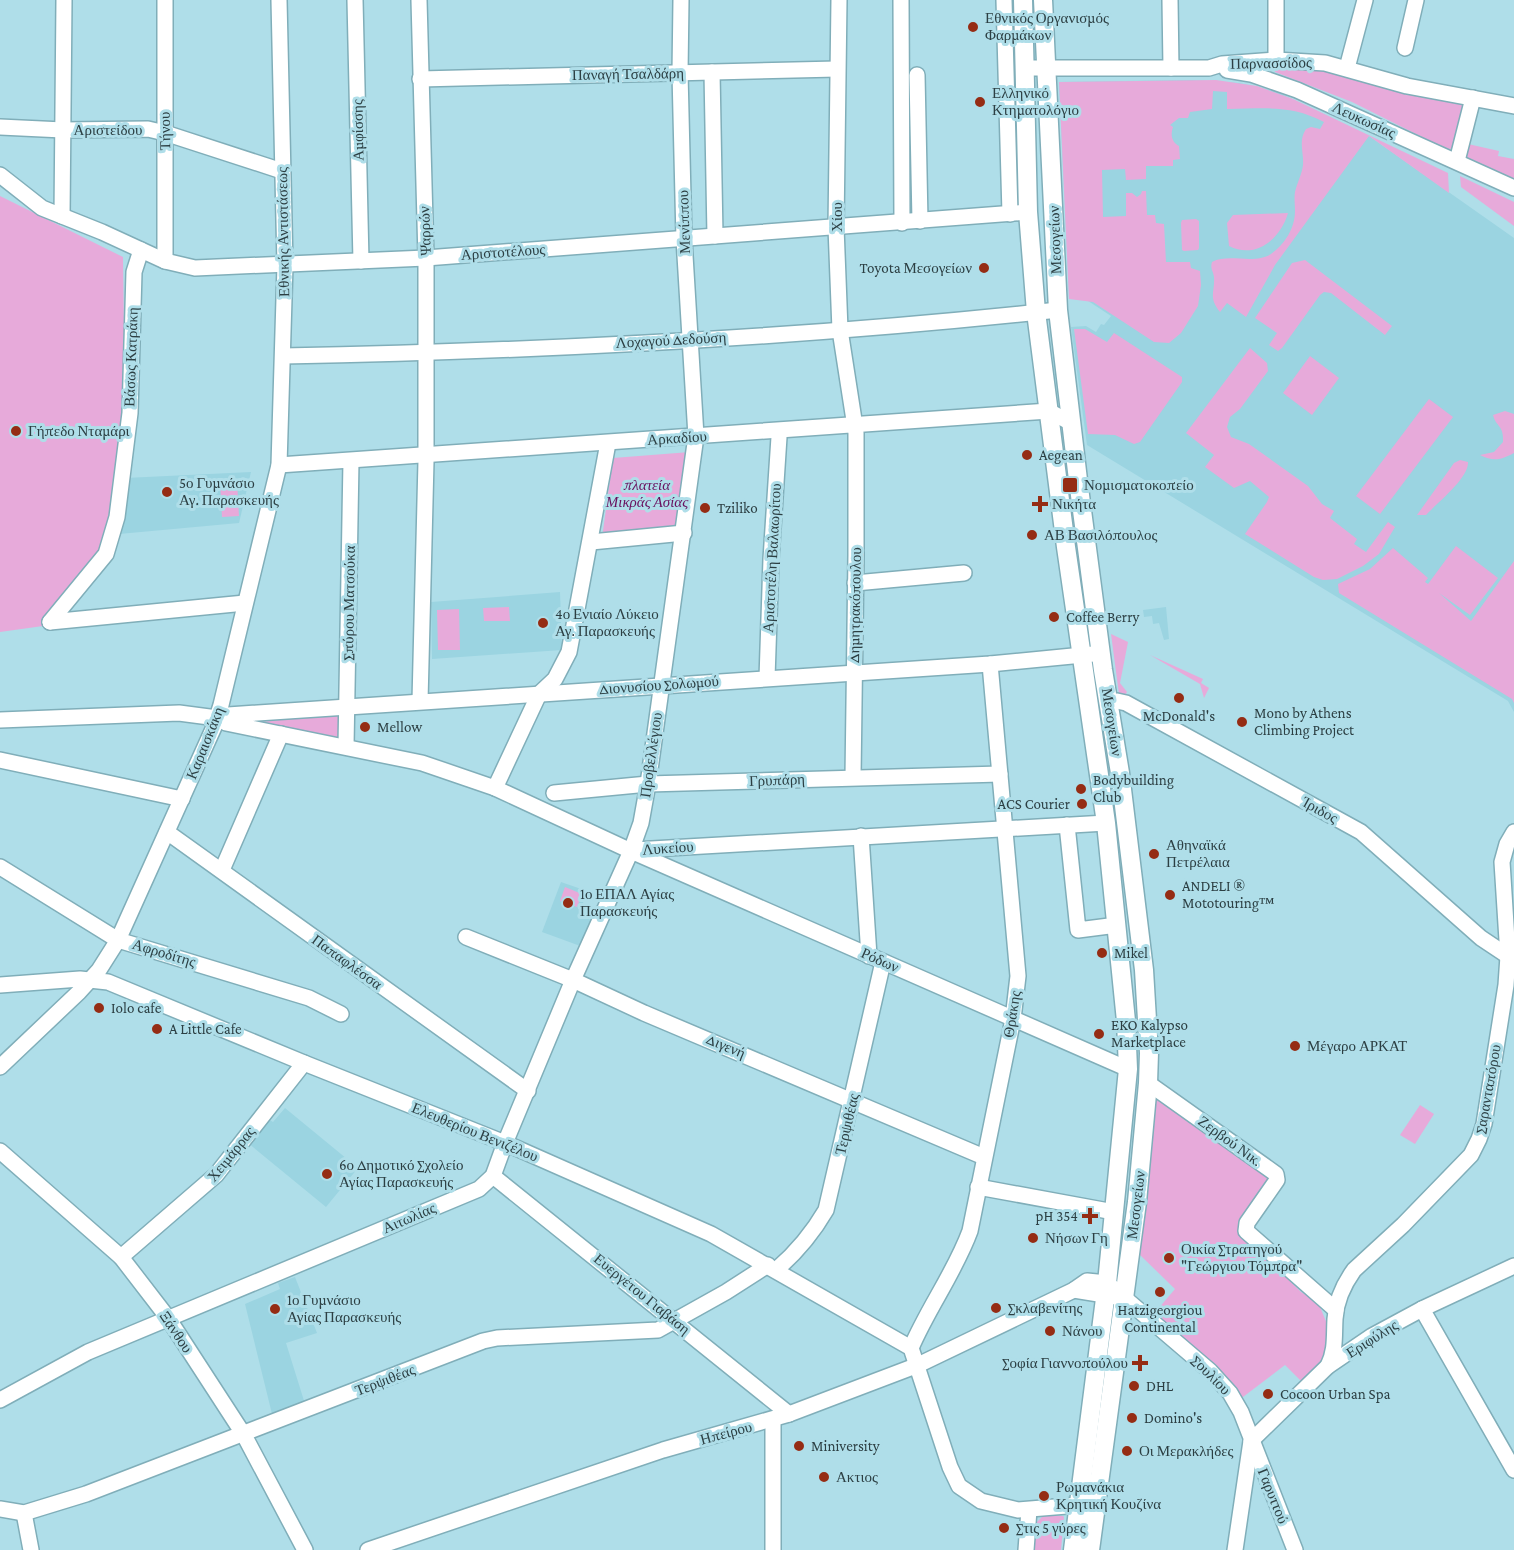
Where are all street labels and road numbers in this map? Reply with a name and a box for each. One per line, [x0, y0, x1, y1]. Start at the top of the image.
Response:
street label: Παρνασσίδος [1230, 54, 1312, 72]
street label: Παναγή Τσαλδάρη [572, 65, 684, 83]
street label: Αμφίσσης [349, 99, 368, 161]
street label: Λευκωσίας [1330, 99, 1398, 141]
street label: Τήνου [157, 112, 173, 150]
street label: Αριστείδου [74, 122, 142, 138]
street label: Εθνικής Αντιστάσεως [274, 167, 292, 297]
street label: Μενίππου [675, 190, 693, 254]
street label: Χίου [829, 202, 845, 232]
street label: Μεσογείων [1046, 205, 1064, 275]
street label: Ψαρρών [416, 206, 434, 256]
street label: Αριστοτέλους [460, 241, 546, 263]
street label: Βάσως Κατράκη [121, 307, 141, 407]
street label: Λοχαγού Δεδούση [615, 329, 727, 351]
street label: Αρκαδίου [647, 428, 707, 448]
street label: Αριστοτέλη Βαλαωρίτου [760, 483, 784, 633]
street label: Σπύρου Ματσούκα [340, 545, 358, 661]
street label: Δημητρακόπουλου [846, 547, 865, 663]
street label: Διονυσίου Σολωμού [599, 673, 719, 698]
street label: Μεσογείων [1099, 687, 1125, 757]
street label: Καραισκάκη [183, 704, 227, 781]
street label: Προβελλέγιου [637, 711, 665, 799]
street label: Γρυπάρη [749, 771, 805, 789]
street label: Ίριδος [1299, 793, 1341, 826]
street label: Λυκείου [642, 838, 694, 858]
street label: Παπαφλέσσα [309, 931, 385, 993]
street label: Αφροδίτης [130, 936, 198, 970]
street label: Ρόδων [859, 945, 902, 975]
street label: Θράκης [1000, 989, 1024, 1039]
street label: Διγενή [704, 1031, 748, 1061]
street label: Σαρανταπόρου [1472, 1043, 1504, 1135]
street label: Τερψιθέας [832, 1092, 862, 1156]
street label: Ελευθερίου Βενιζέλου [410, 1099, 540, 1165]
street label: Ζερβού Νικ. [1195, 1113, 1265, 1169]
street label: Χειμάρρας [204, 1123, 259, 1185]
street label: Μεσογείων [1124, 1170, 1148, 1240]
street label: Αιτωλίας [380, 1200, 438, 1236]
street label: Ευεργέτου Γιαβάση [591, 1250, 693, 1338]
street label: Ξάνθου [156, 1308, 196, 1356]
street label: Εριφύλης [1343, 1317, 1401, 1361]
street label: Σουλίου [1188, 1352, 1234, 1398]
street label: Τερψιθέας [353, 1361, 417, 1399]
street label: Ηπείρου [698, 1418, 754, 1448]
street label: Γαρυττού [1255, 1466, 1291, 1526]

